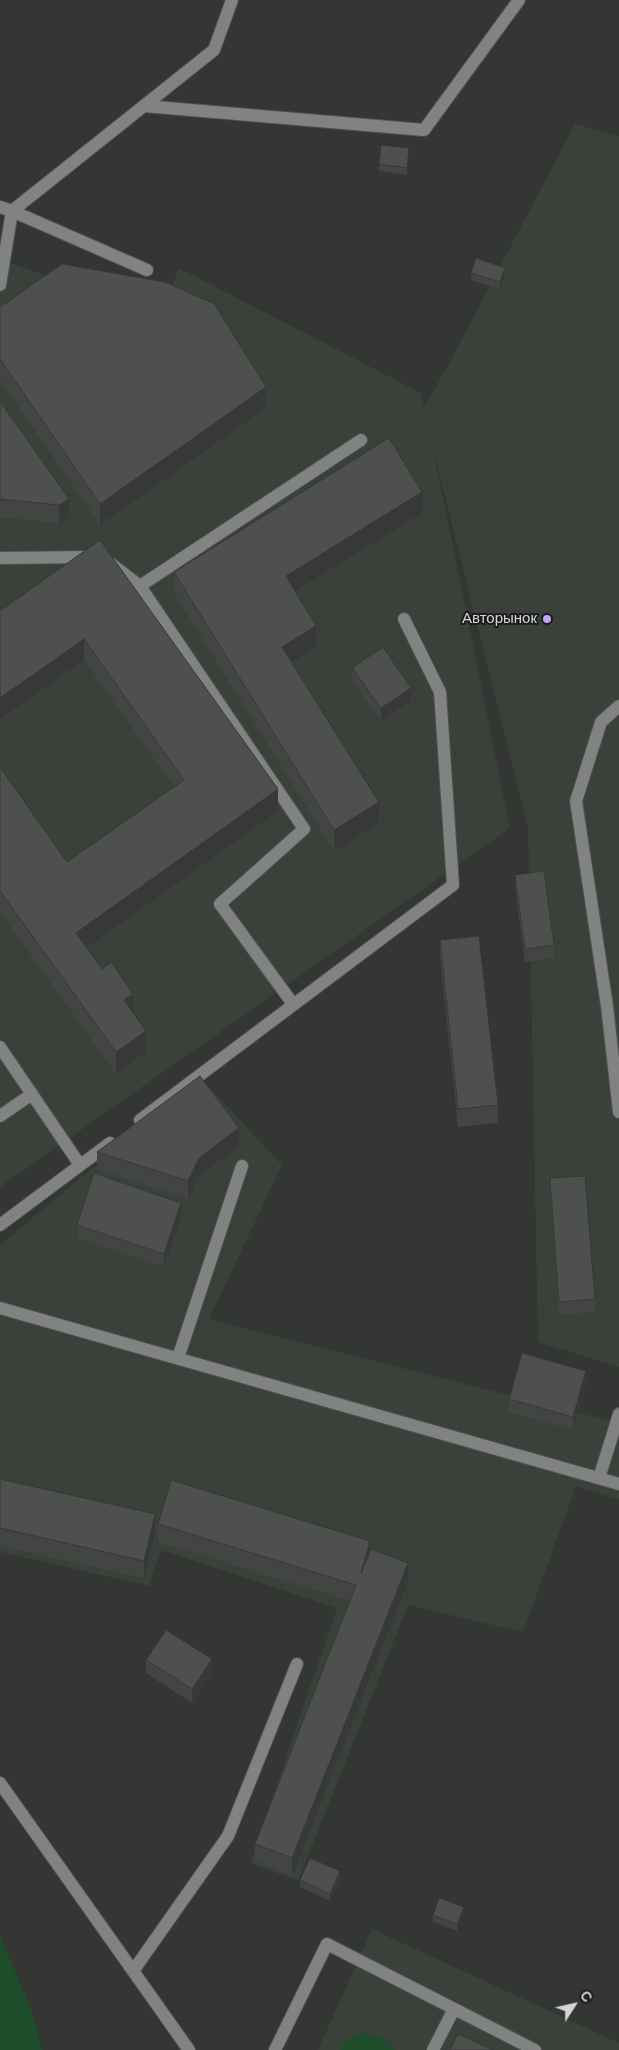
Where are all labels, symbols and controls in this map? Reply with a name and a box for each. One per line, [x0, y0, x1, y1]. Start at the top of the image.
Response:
place label: Авторынок [462, 610, 537, 628]
marker: Авторынок [541, 613, 553, 625]
north arrow [549, 1980, 599, 2030]
text: С [577, 1988, 596, 2005]

